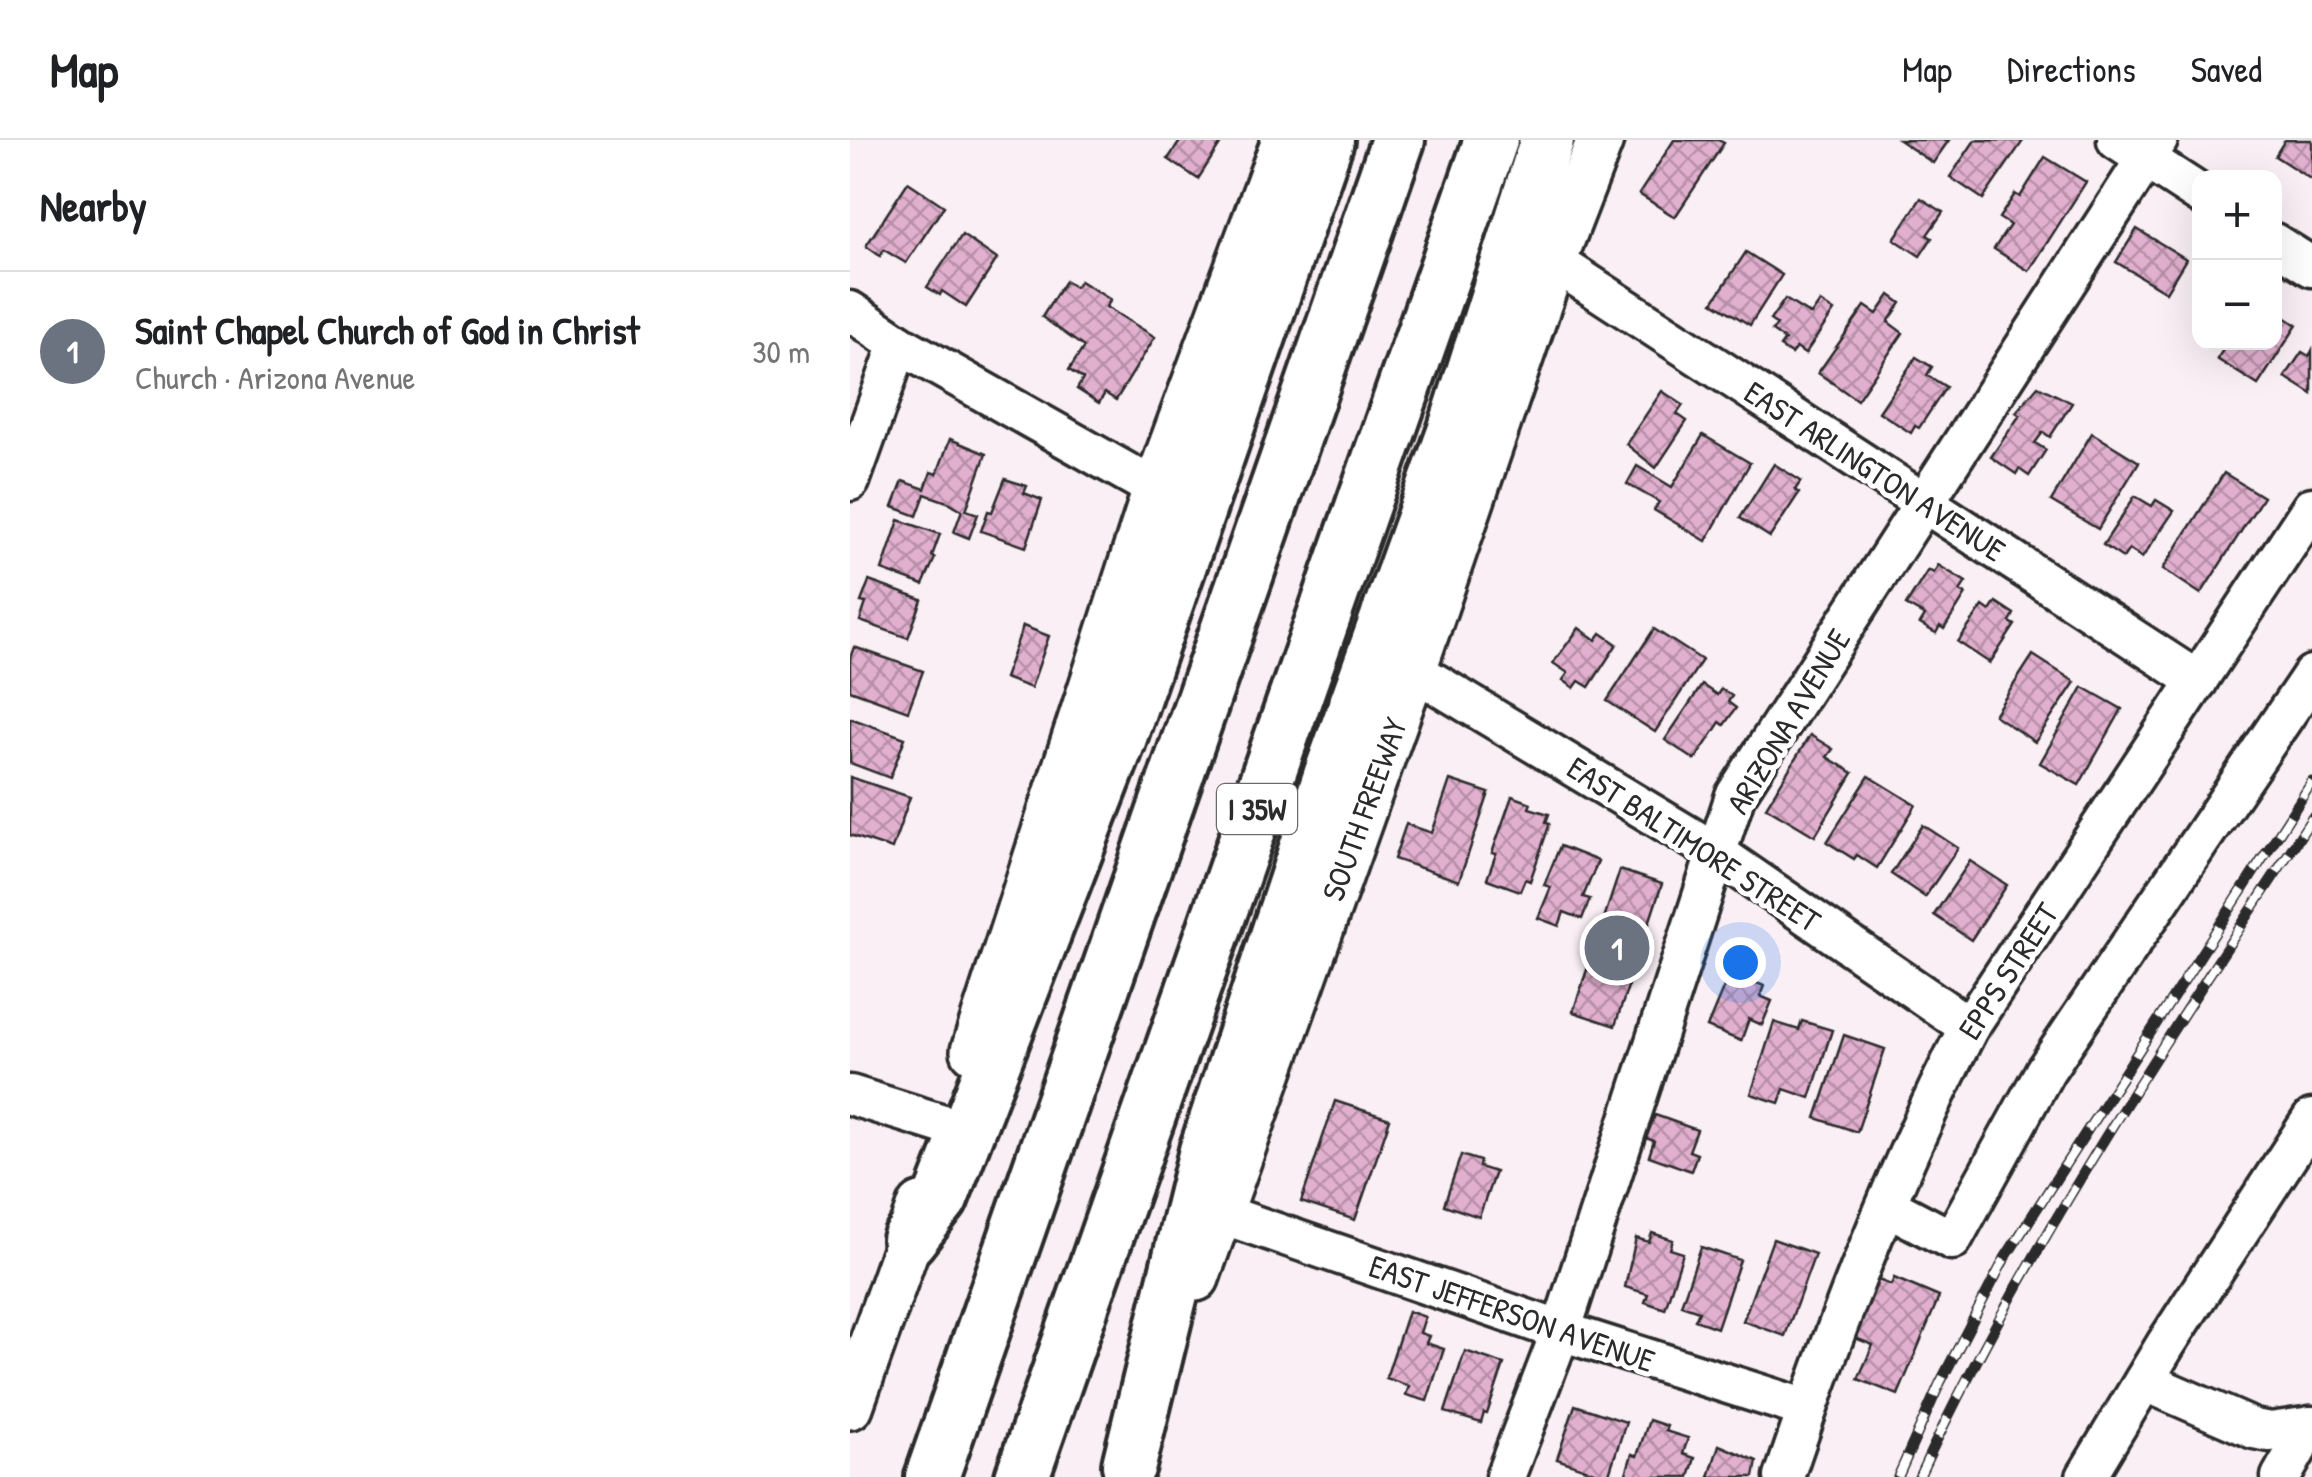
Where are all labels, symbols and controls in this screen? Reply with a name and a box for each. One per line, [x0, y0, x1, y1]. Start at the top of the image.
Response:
text: Map [50, 37, 118, 102]
text: Map [1902, 46, 1952, 93]
text: Directions [2007, 46, 2136, 93]
text: Saved [2191, 46, 2262, 93]
map controls [2192, 170, 2282, 350]
button: + [2192, 170, 2282, 260]
text: Nearby [40, 177, 147, 234]
button: − [2192, 260, 2282, 350]
text: Saint Chapel Church of God in Christ [135, 304, 640, 356]
text: 1 [67, 330, 78, 373]
text: 30 m [752, 330, 810, 373]
text: Church · Arizona Avenue [135, 356, 415, 399]
street label: EAST ARLINGTON AVENUE [1736, 371, 2014, 571]
street label: ARIZONA AVENUE [1716, 621, 1860, 821]
street label: SOUTH FREEWAY [1311, 712, 1417, 906]
street label: EAST BALTIMORE STREET [1559, 746, 1830, 942]
road number: I 35W [1217, 784, 1297, 834]
street label: EPPS STREET [1948, 894, 2069, 1047]
pin: 1 [1584, 910, 1650, 986]
your location [1715, 937, 1766, 988]
street label: EAST JEFFERSON AVENUE [1364, 1244, 1660, 1382]

